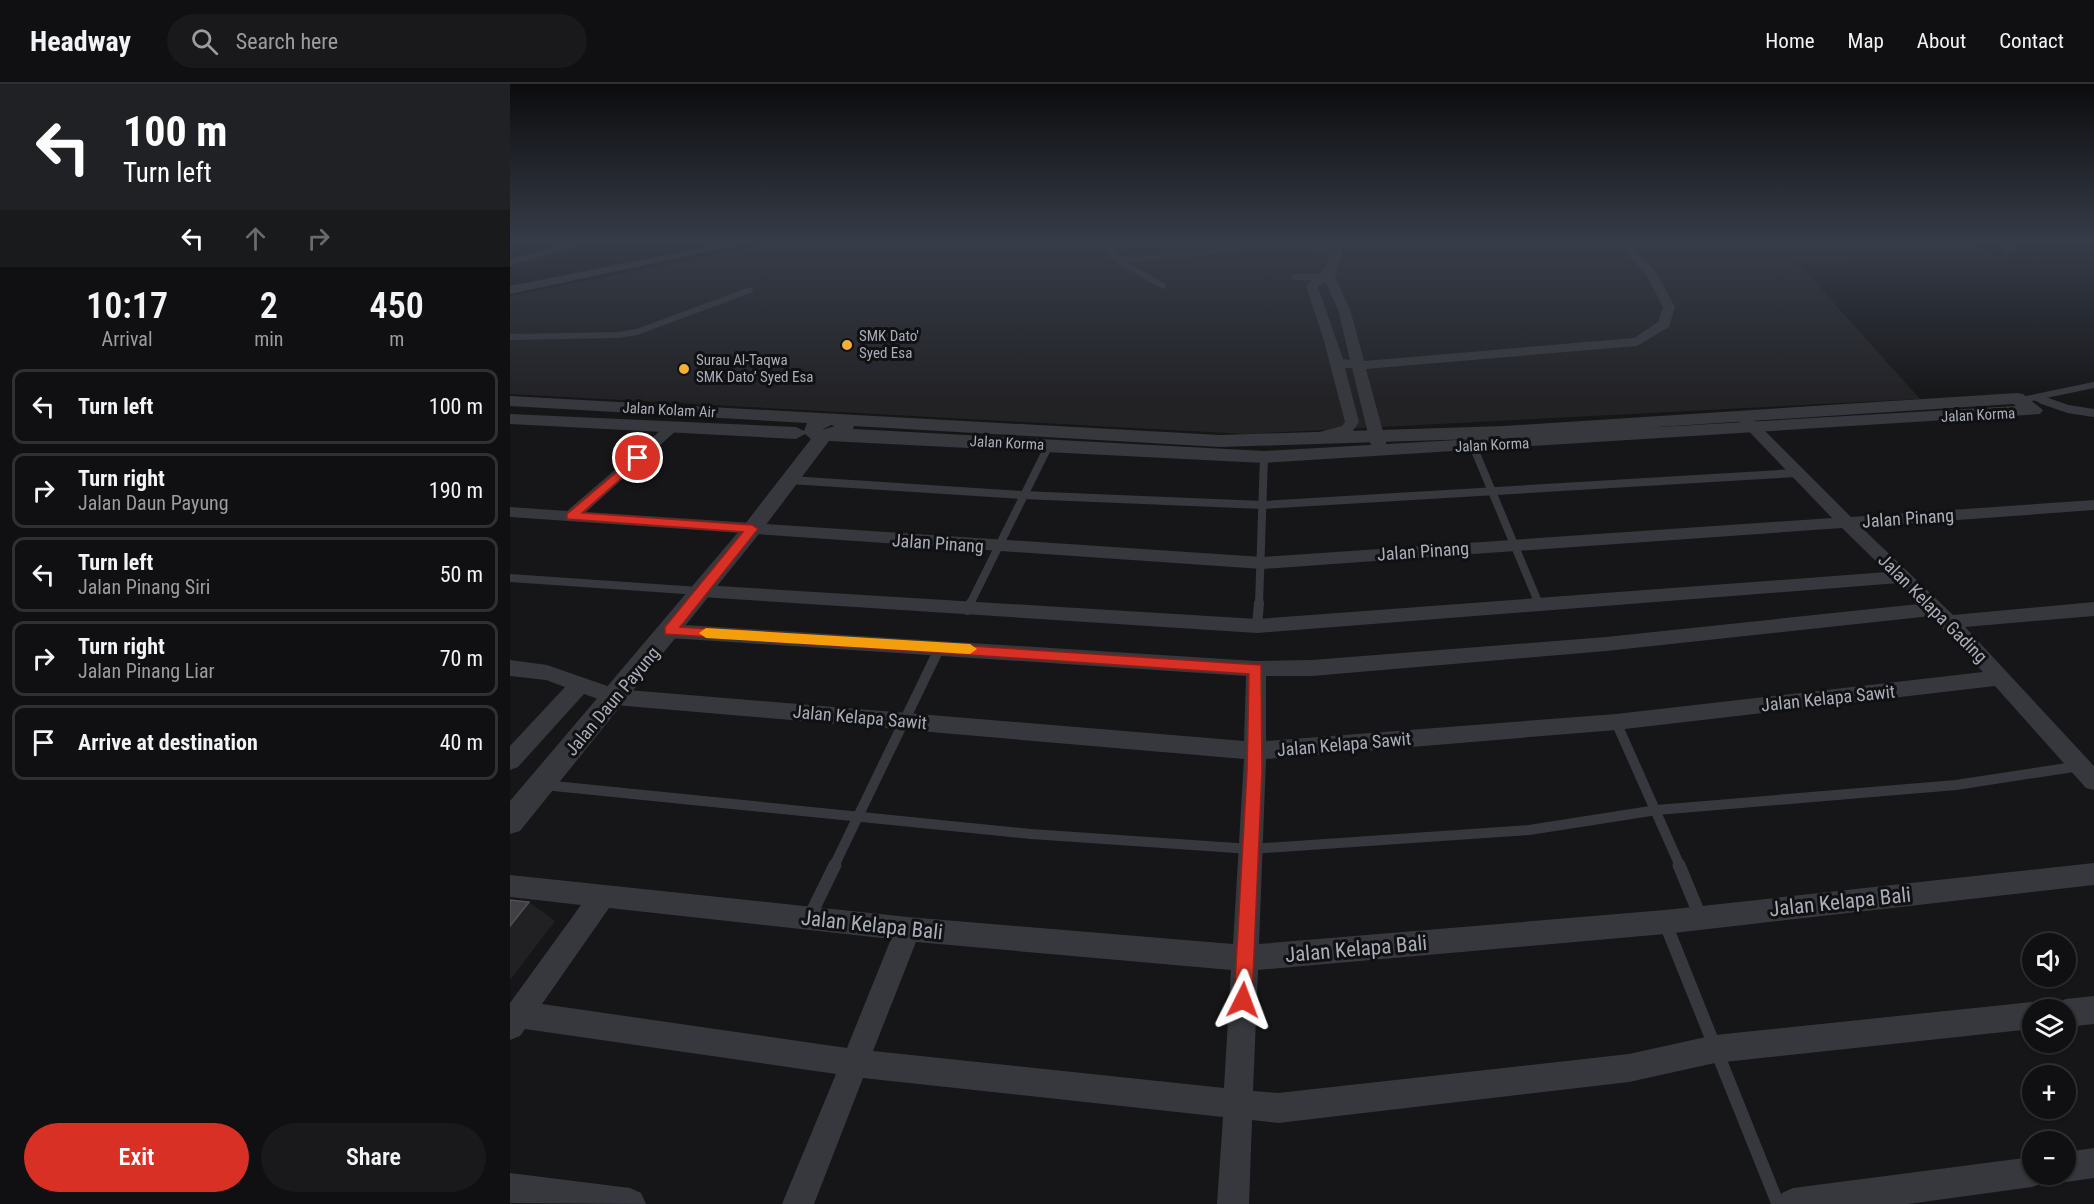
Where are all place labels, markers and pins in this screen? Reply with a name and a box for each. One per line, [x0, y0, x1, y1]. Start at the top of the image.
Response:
place label: SMK Dato' Syed Esa [859, 327, 919, 362]
marker: SMK Dato' Syed Esa [840, 338, 854, 352]
place label: Surau Al-Taqwa SMK Dato’ Syed Esa [696, 351, 813, 386]
marker: Surau Al-Taqwa SMK Dato’ Syed Esa [677, 362, 691, 376]
pin [612, 432, 663, 483]

